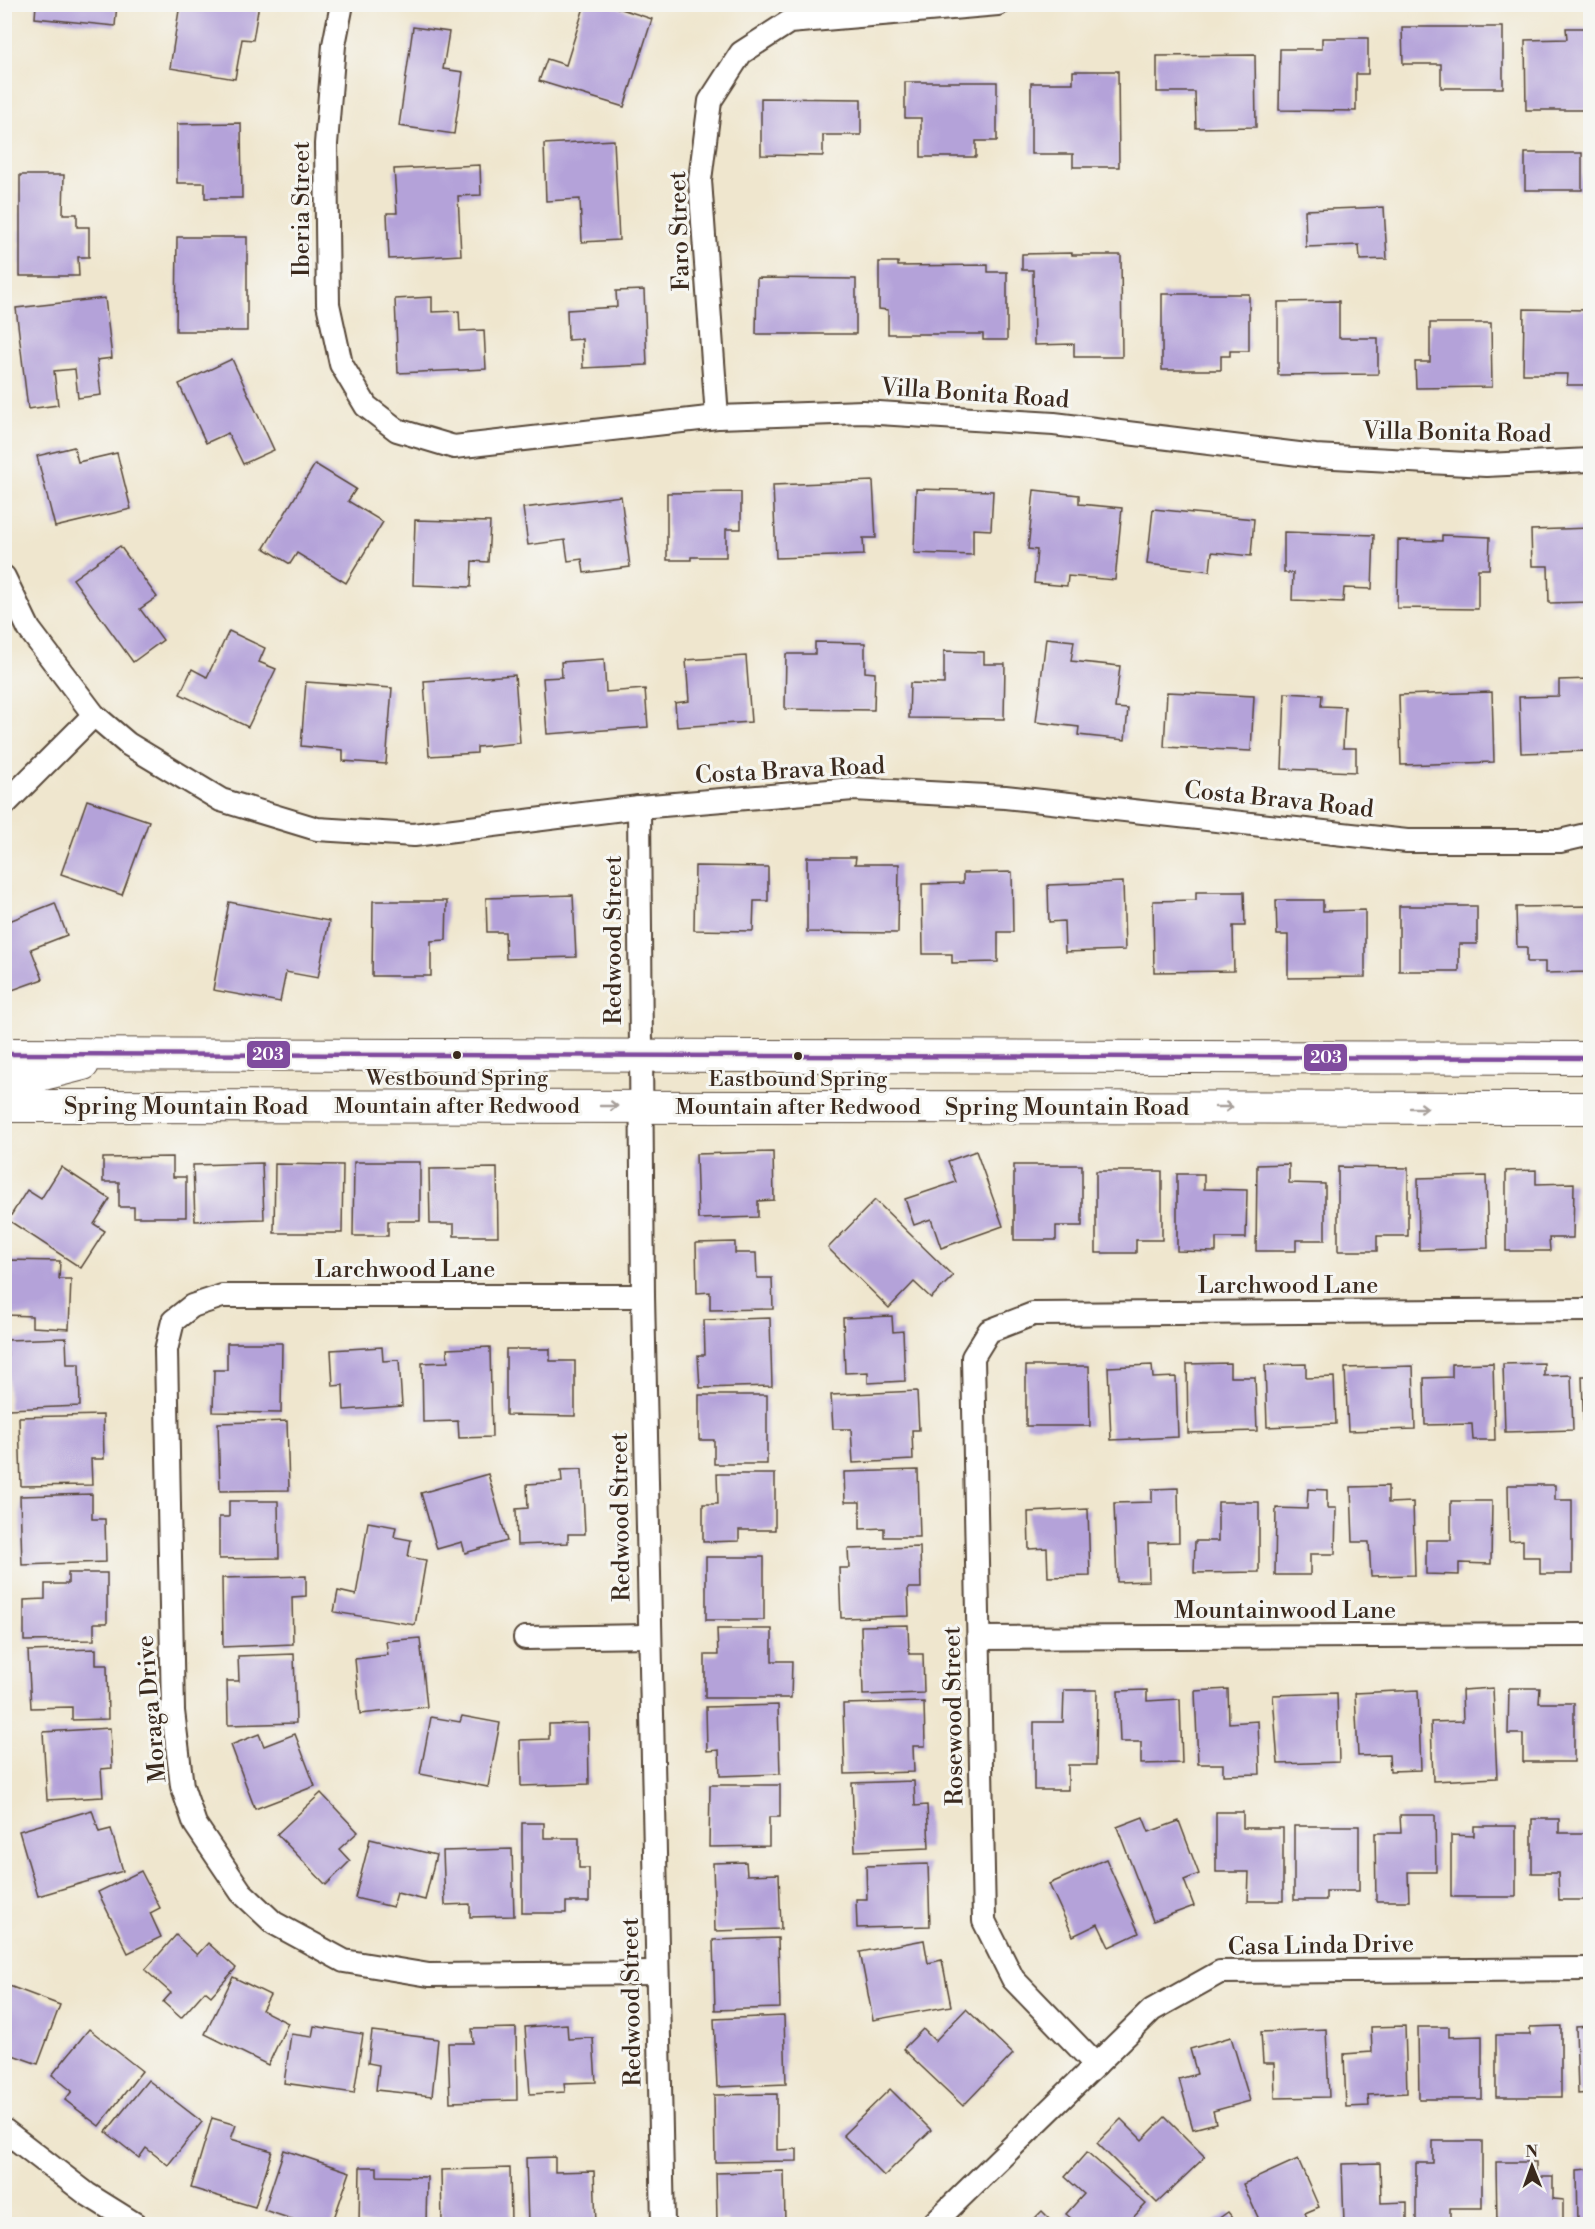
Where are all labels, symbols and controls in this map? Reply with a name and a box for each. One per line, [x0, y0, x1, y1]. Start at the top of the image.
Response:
street label: Iberia Street [287, 141, 317, 277]
street label: Faro Street [663, 170, 697, 292]
street label: Villa Bonita Road [879, 372, 1071, 416]
street label: Villa Bonita Road [1361, 416, 1552, 450]
street label: Costa Brava Road [694, 751, 886, 791]
street label: Costa Brava Road [1183, 775, 1375, 825]
street label: Redwood Street [599, 855, 629, 1025]
line badge: 203 [246, 1040, 291, 1069]
line badge: 203 [1303, 1043, 1348, 1072]
text: 203 [252, 1045, 284, 1065]
text: 203 [1310, 1048, 1342, 1068]
marker: Westbound Spring Mountain after Redwood [451, 1049, 463, 1061]
marker: Eastbound Spring Mountain after Redwood [792, 1050, 804, 1062]
place label: Westbound Spring Mountain after Redwood [334, 1065, 580, 1120]
place label: Eastbound Spring Mountain after Redwood [675, 1066, 921, 1121]
street label: Spring Mountain Road [64, 1092, 309, 1122]
street label: Spring Mountain Road [945, 1093, 1190, 1123]
one-way arrow [598, 1100, 618, 1112]
one-way arrow [1213, 1101, 1233, 1113]
one-way arrow [1408, 1102, 1428, 1114]
street label: Larchwood Lane [315, 1255, 495, 1285]
street label: Larchwood Lane [1198, 1271, 1378, 1301]
street label: Redwood Street [605, 1432, 637, 1602]
street label: Mountainwood Lane [1174, 1596, 1396, 1626]
street label: Rosewood Street [937, 1625, 971, 1806]
street label: Moraga Drive [131, 1634, 173, 1784]
street label: Redwood Street [616, 1917, 648, 2087]
street label: Casa Linda Drive [1228, 1929, 1414, 1963]
north arrow [1502, 2136, 1562, 2196]
text: N [1525, 2142, 1539, 2162]

